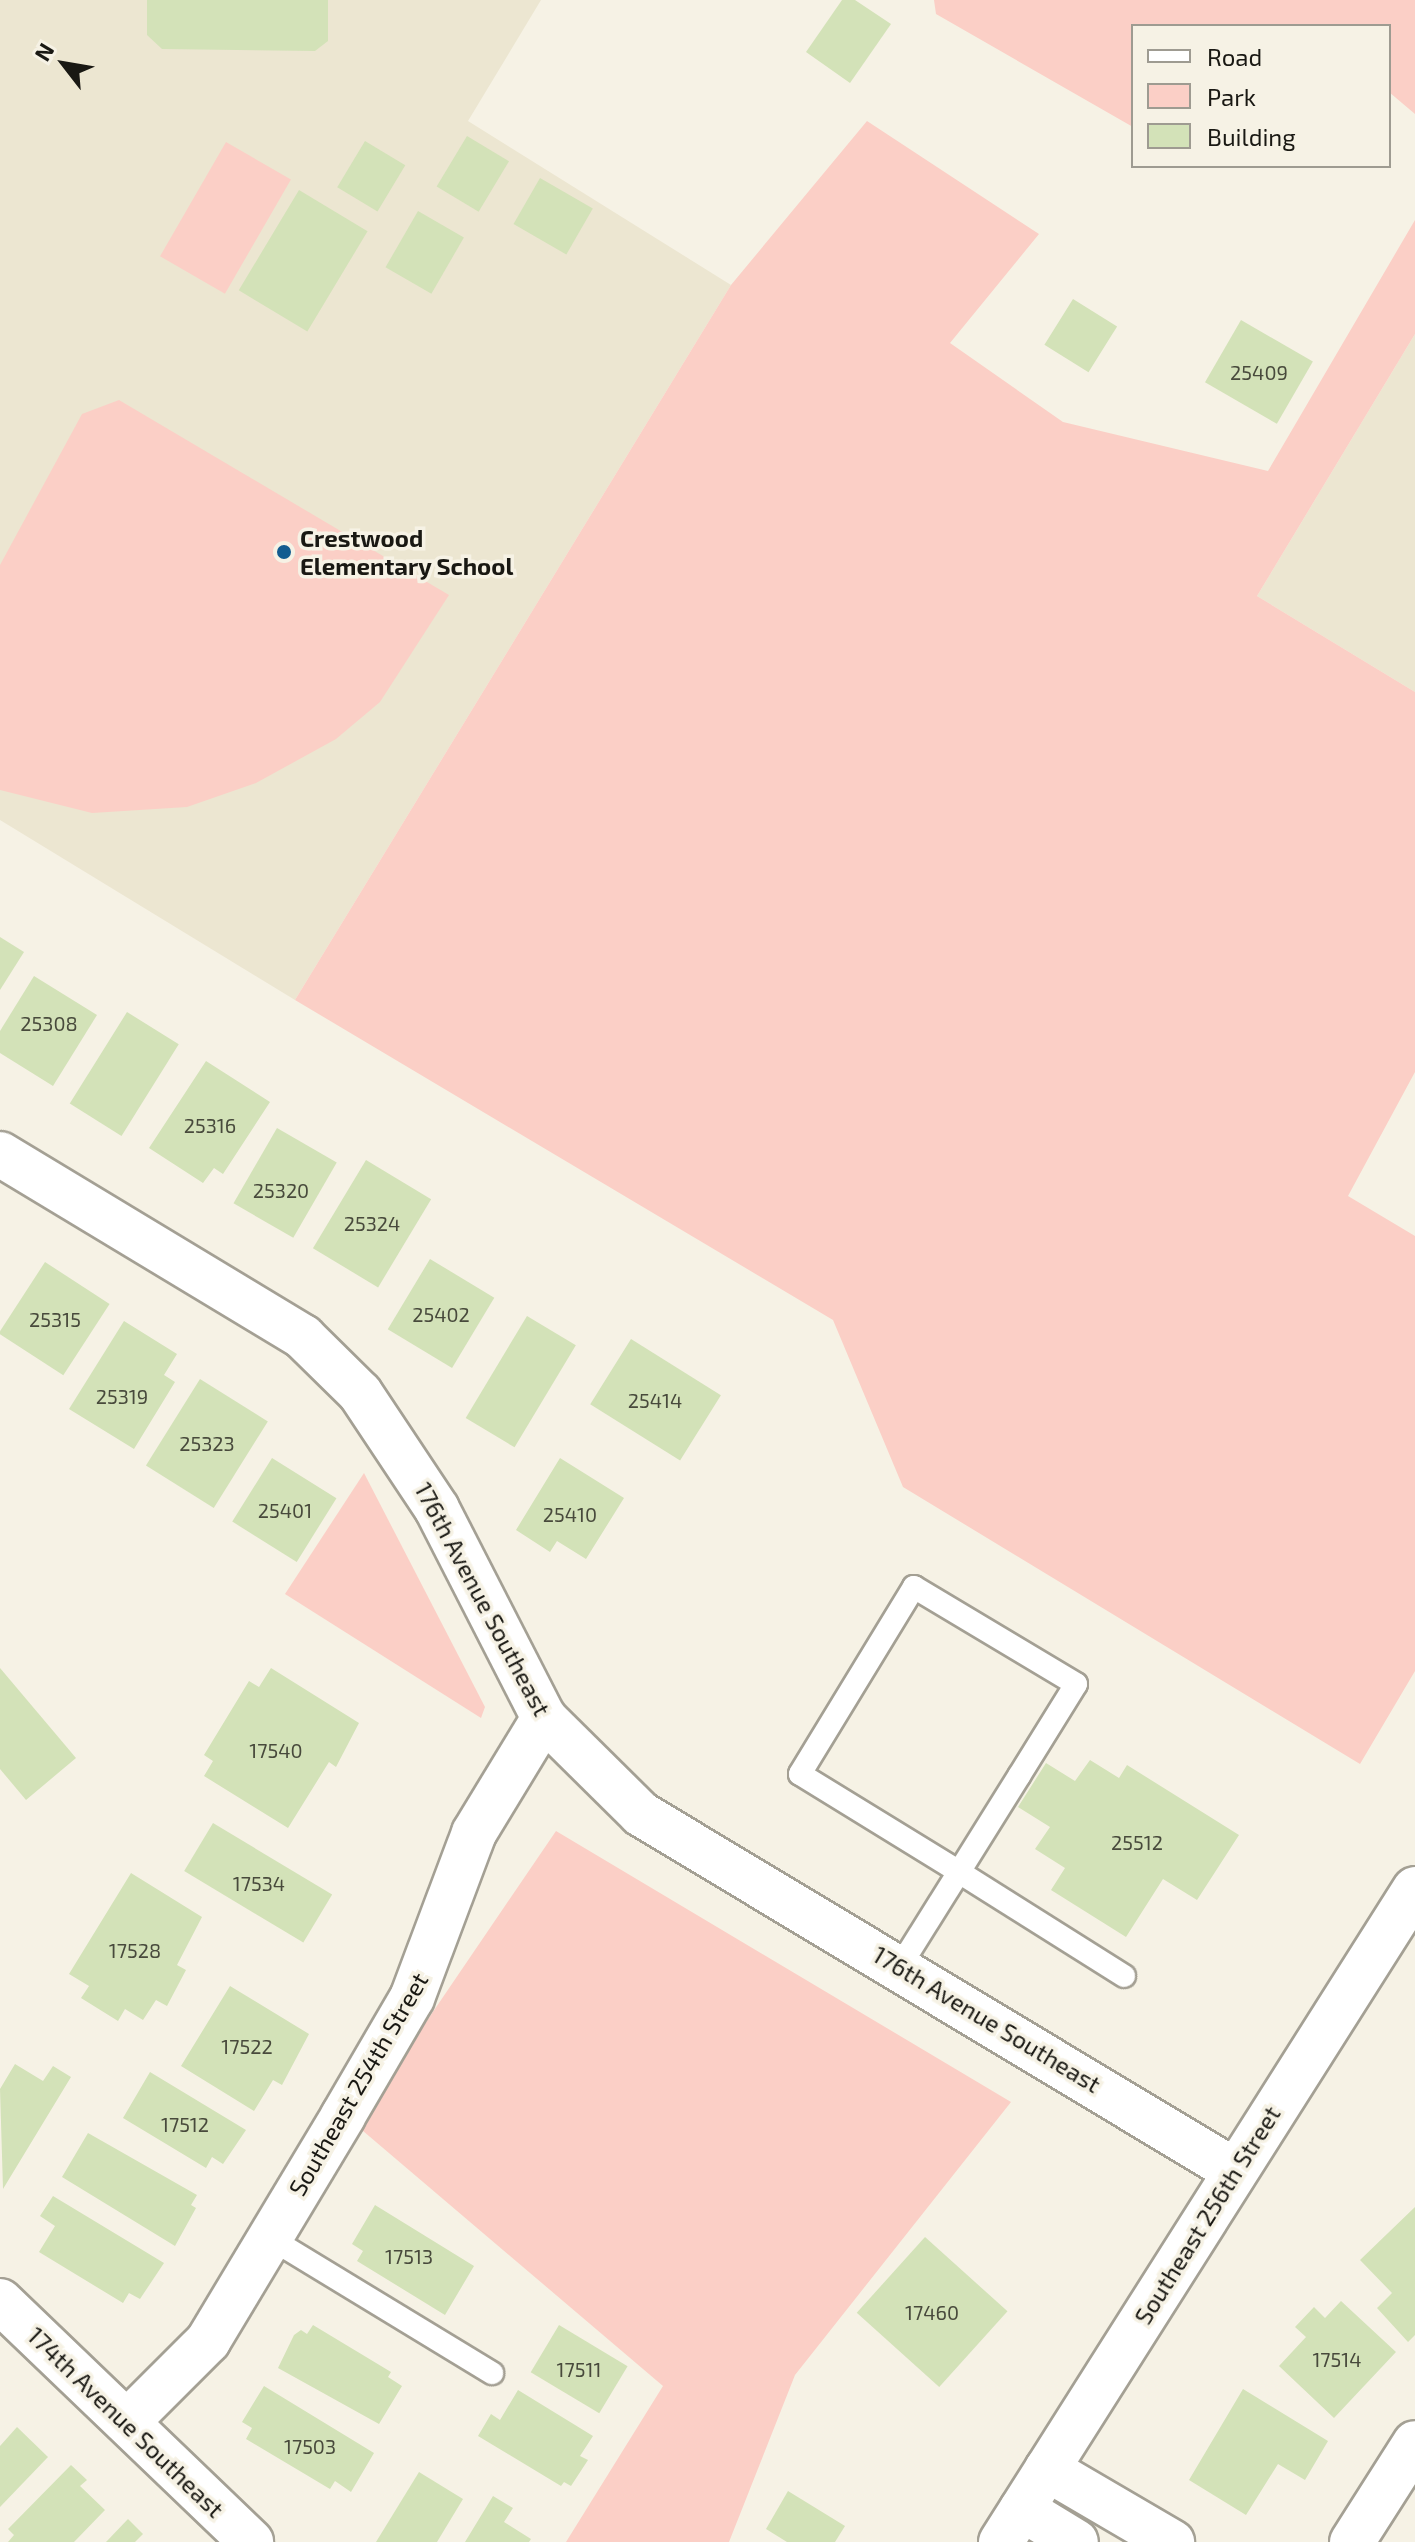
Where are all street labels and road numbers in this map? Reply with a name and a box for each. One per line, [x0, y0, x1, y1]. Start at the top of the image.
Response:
street label: 176th Avenue Southeast [409, 1477, 557, 1721]
street label: 176th Avenue Southeast [868, 1939, 1106, 2099]
street label: Southeast 254th Street [282, 1967, 434, 2201]
street label: Southeast 256th Street [1128, 2101, 1286, 2329]
street label: 174th Avenue Southeast [22, 2321, 230, 2523]

